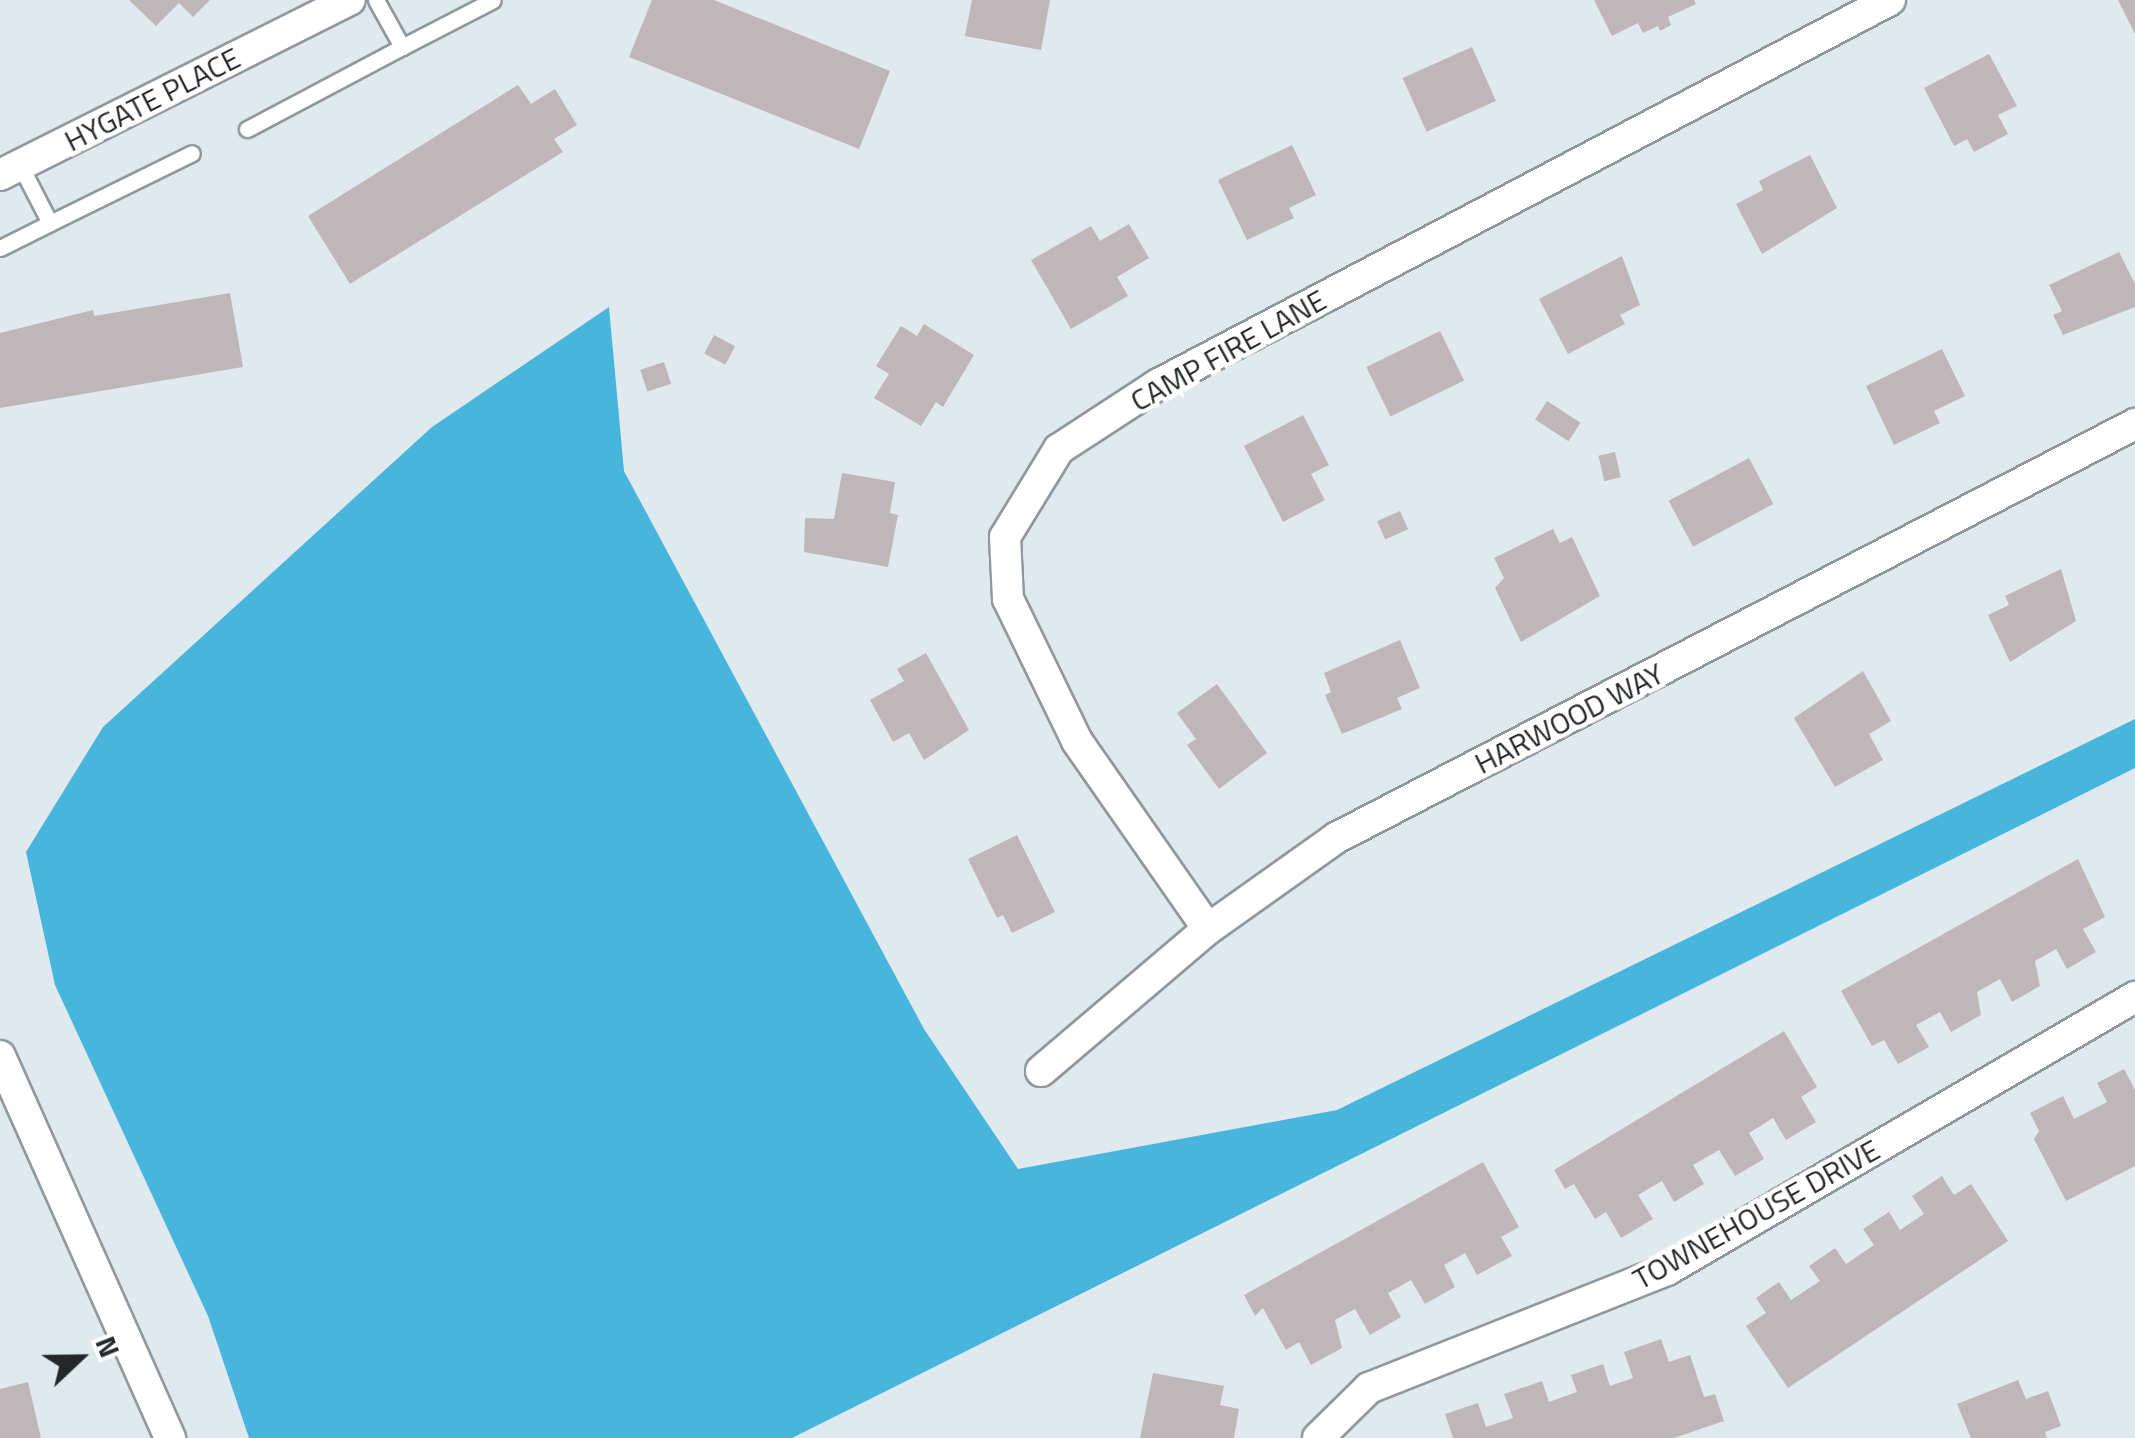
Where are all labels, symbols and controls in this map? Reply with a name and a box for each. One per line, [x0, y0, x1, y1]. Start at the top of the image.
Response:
street label: HYGATE PLACE [58, 39, 246, 159]
street label: CAMP FIRE LANE [1124, 281, 1332, 419]
street label: HARWOOD WAY [1469, 655, 1669, 781]
street label: TOWNEHOUSE DRIVE [1626, 1131, 1886, 1297]
north arrow [30, 1308, 130, 1408]
text: N [85, 1330, 132, 1364]

